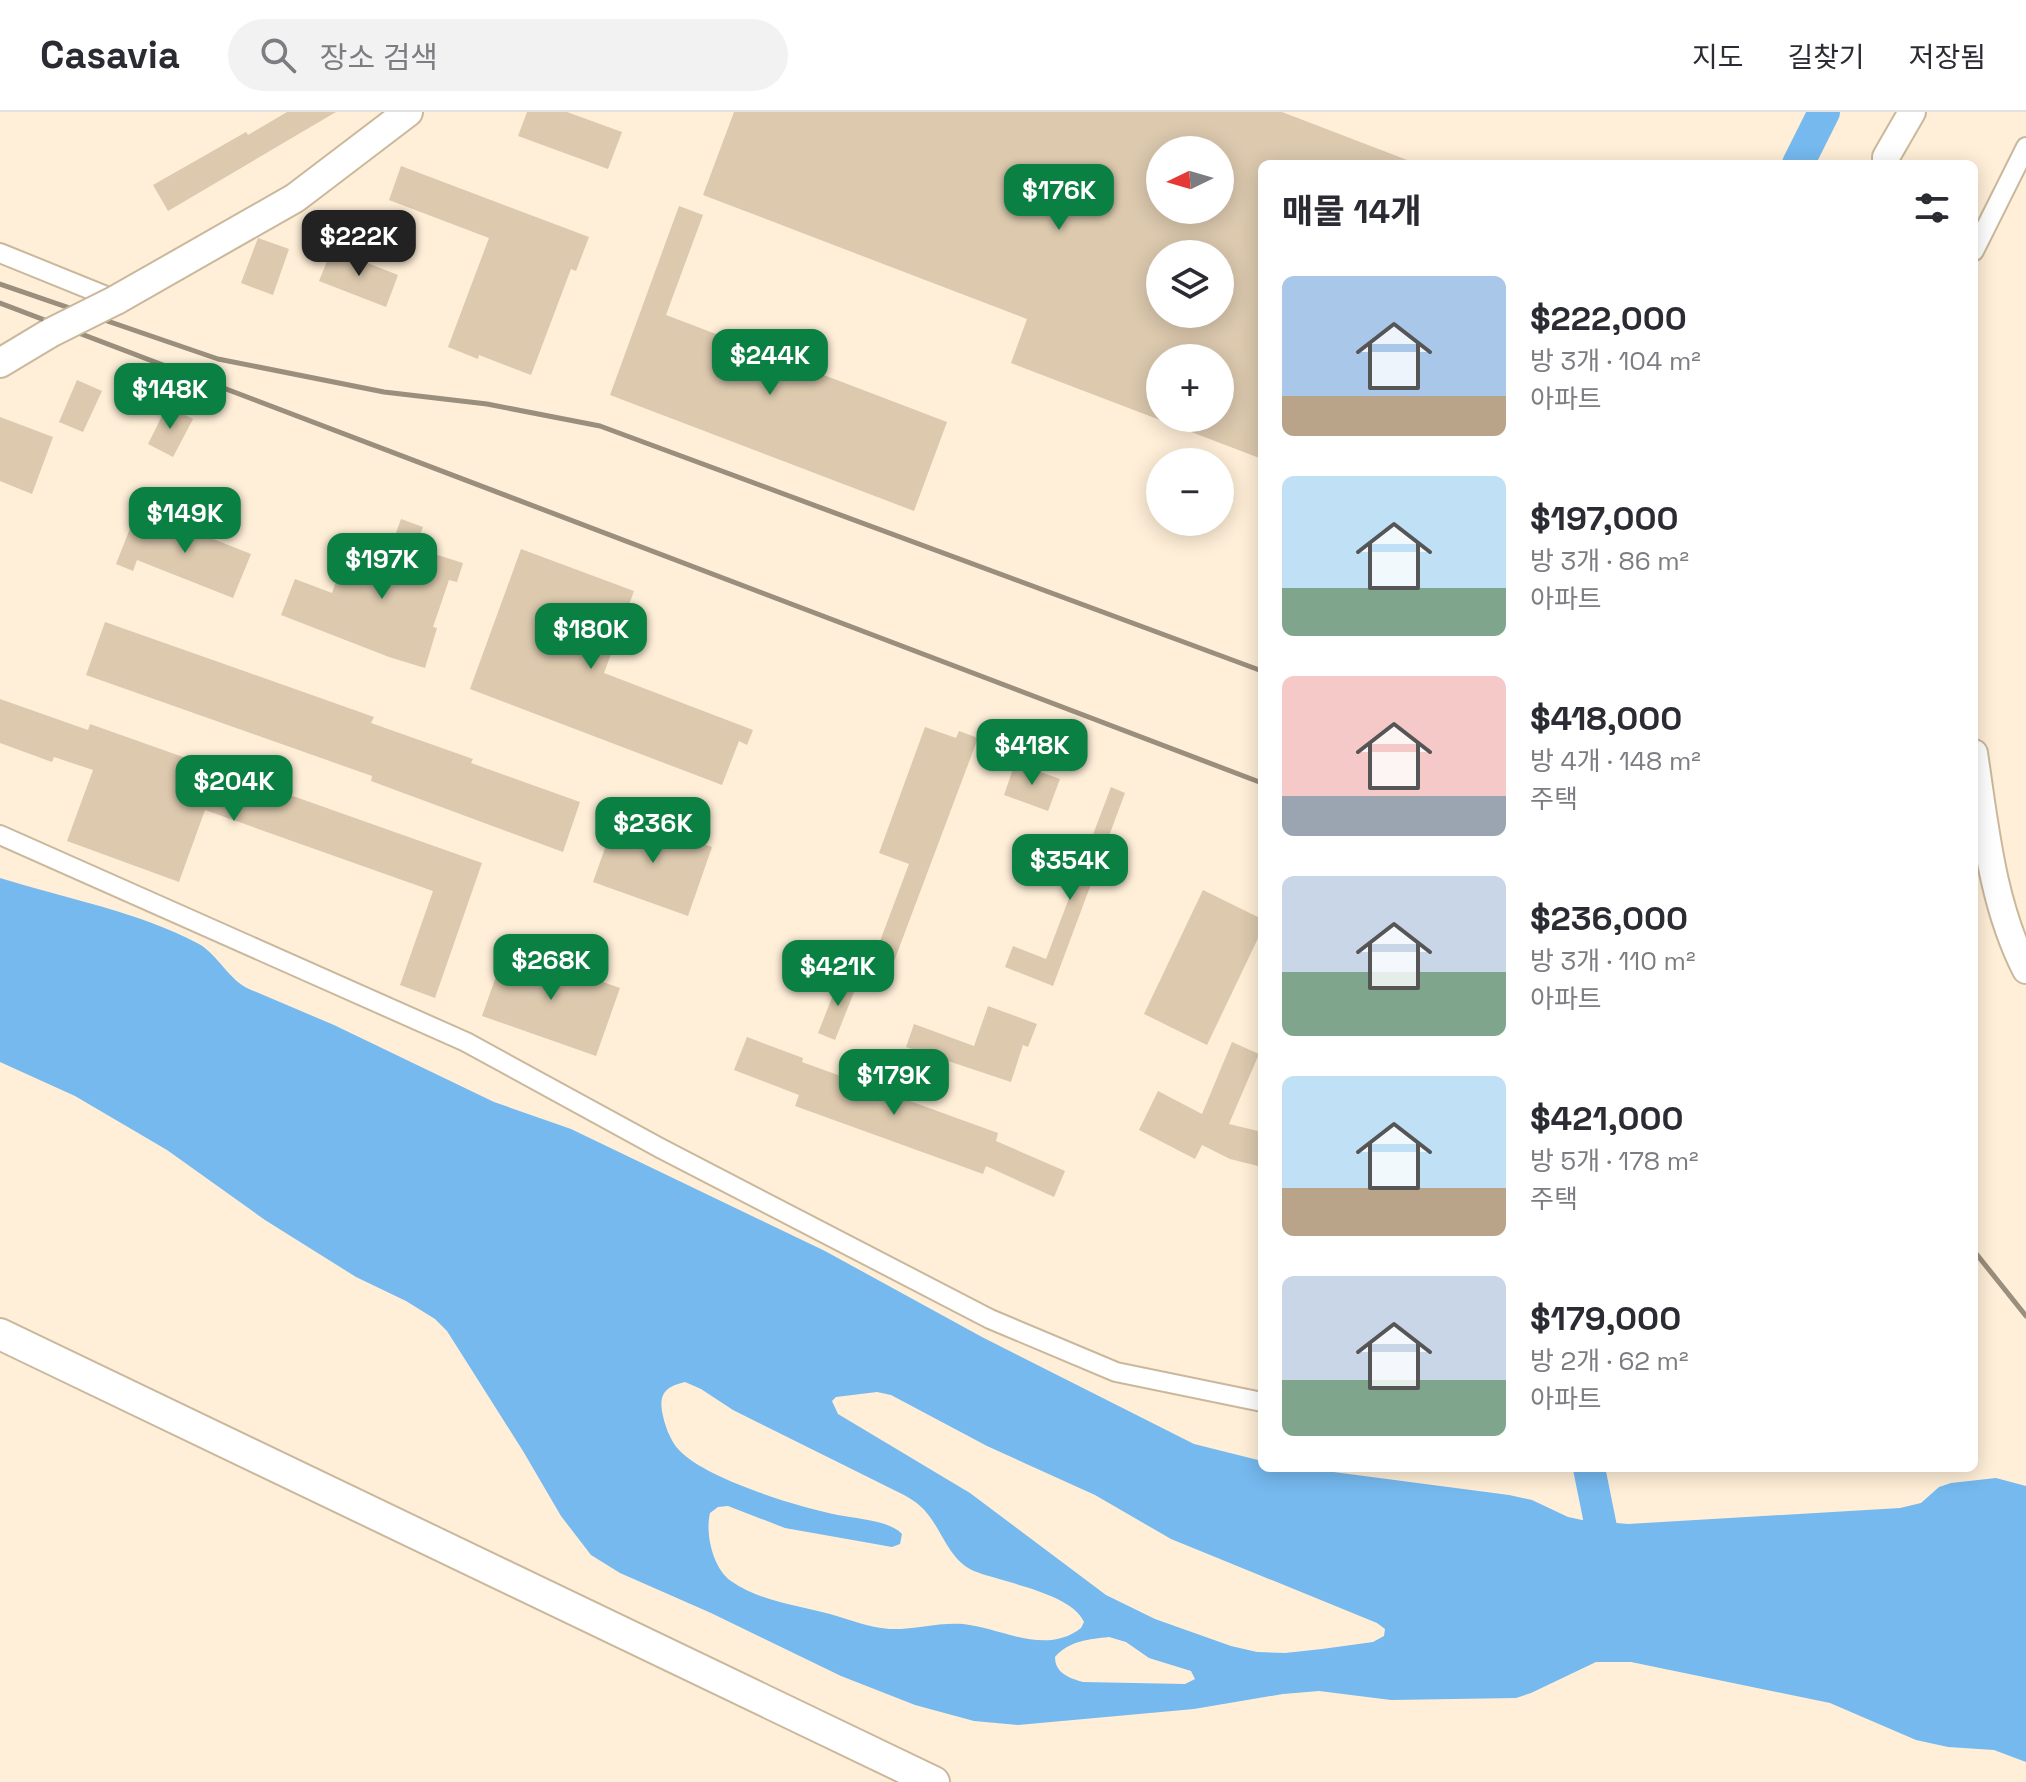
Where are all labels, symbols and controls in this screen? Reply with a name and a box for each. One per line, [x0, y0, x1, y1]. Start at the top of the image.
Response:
search box [228, 19, 788, 91]
text: Casavia [40, 31, 180, 79]
icon: search [256, 33, 300, 77]
text: 장소 검색 [320, 38, 438, 77]
text: 지도 [1692, 39, 1743, 75]
text: 길찾기 [1787, 39, 1865, 75]
text: 저장됨 [1909, 39, 1986, 75]
north arrow [1146, 136, 1234, 224]
map controls [1146, 136, 1234, 536]
pin: $176K [1003, 164, 1115, 232]
text: $176K [1022, 173, 1096, 207]
icon: filters [1910, 186, 1954, 230]
text: 매물 14개 [1282, 190, 1421, 233]
pin: $222K [303, 210, 415, 278]
text: $222K [320, 219, 398, 253]
button: layers [1146, 240, 1234, 328]
text: $222,000 [1530, 297, 1687, 340]
icon: home [1346, 308, 1442, 404]
pin: $244K [714, 329, 826, 397]
text: $244K [730, 338, 810, 372]
button: + [1146, 344, 1234, 432]
text: 방 3개 · 104 m² [1530, 344, 1701, 378]
pin: $148K [114, 363, 226, 431]
text: $148K [132, 372, 208, 406]
text: 아파트 [1530, 382, 1602, 416]
button: − [1146, 448, 1234, 536]
pin: $149K [129, 487, 241, 555]
text: $149K [147, 496, 223, 530]
text: $197,000 [1530, 497, 1679, 540]
icon: home [1346, 508, 1442, 604]
pin: $197K [326, 533, 438, 601]
text: $197K [345, 542, 419, 576]
text: 방 3개 · 86 m² [1530, 544, 1689, 578]
text: 아파트 [1530, 582, 1602, 616]
pin: $180K [535, 603, 647, 671]
text: $180K [553, 612, 629, 646]
text: $418,000 [1530, 697, 1682, 740]
icon: home [1346, 708, 1442, 804]
pin: $418K [976, 719, 1088, 787]
text: $418K [995, 728, 1069, 762]
text: 방 4개 · 148 m² [1530, 744, 1701, 778]
pin: $204K [178, 755, 290, 823]
text: $204K [194, 764, 274, 798]
text: 주택 [1530, 782, 1578, 816]
pin: $236K [597, 797, 709, 865]
text: $236K [613, 806, 693, 840]
pin: $354K [1014, 834, 1126, 902]
text: $354K [1030, 843, 1110, 877]
text: $236,000 [1530, 897, 1688, 940]
icon: home [1346, 908, 1442, 1004]
pin: $268K [495, 934, 607, 1002]
pin: $421K [782, 940, 894, 1008]
text: $268K [511, 943, 591, 977]
text: 방 3개 · 110 m² [1530, 944, 1695, 978]
text: $421K [800, 949, 876, 983]
text: 아파트 [1530, 982, 1602, 1016]
pin: $179K [838, 1049, 950, 1117]
text: $179K [857, 1058, 931, 1092]
text: $421,000 [1530, 1097, 1683, 1140]
icon: home [1346, 1108, 1442, 1204]
text: 방 5개 · 178 m² [1530, 1144, 1699, 1178]
text: 주택 [1530, 1182, 1578, 1216]
text: $179,000 [1530, 1297, 1681, 1340]
icon: home [1346, 1308, 1442, 1404]
text: 방 2개 · 62 m² [1530, 1344, 1688, 1378]
text: 아파트 [1530, 1382, 1602, 1416]

